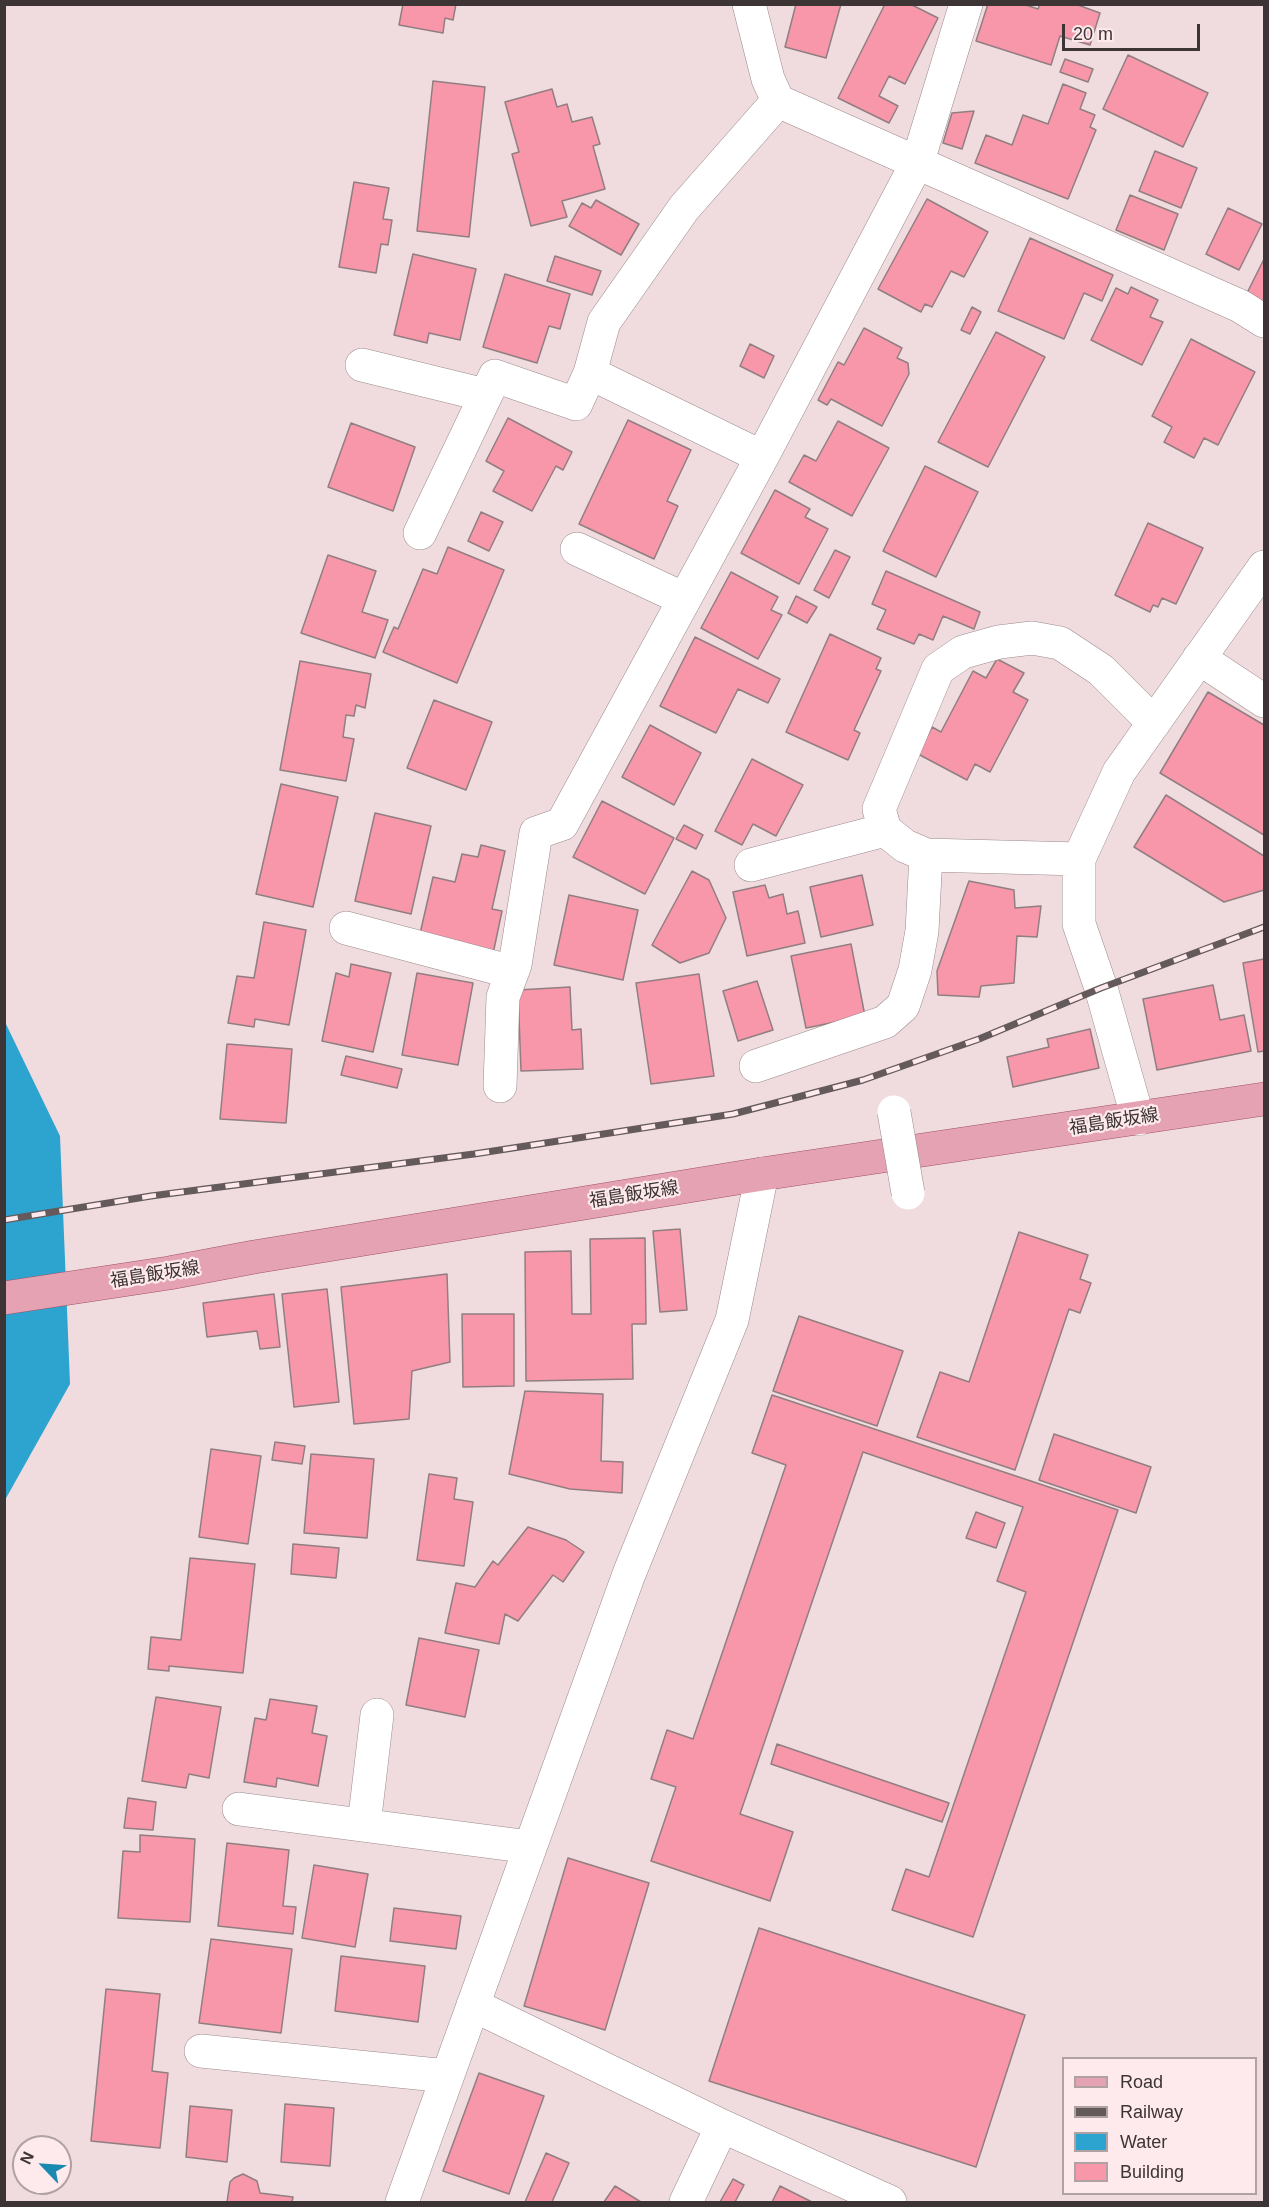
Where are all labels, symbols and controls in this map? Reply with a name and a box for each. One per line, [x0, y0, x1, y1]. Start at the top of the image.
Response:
scale bar [1065, 12, 1203, 50]
text: 20 m [1073, 24, 1113, 44]
street label: 福島飯坂線 [1068, 1104, 1160, 1140]
street label: 福島飯坂線 [588, 1177, 680, 1213]
street label: 福島飯坂線 [109, 1257, 201, 1293]
legend [1062, 2057, 1257, 2195]
text: Road [1120, 2072, 1163, 2092]
text: Railway [1120, 2102, 1183, 2122]
text: Water [1120, 2132, 1167, 2152]
north arrow [12, 2135, 72, 2195]
text: N [17, 2149, 37, 2167]
text: Building [1120, 2162, 1184, 2182]

